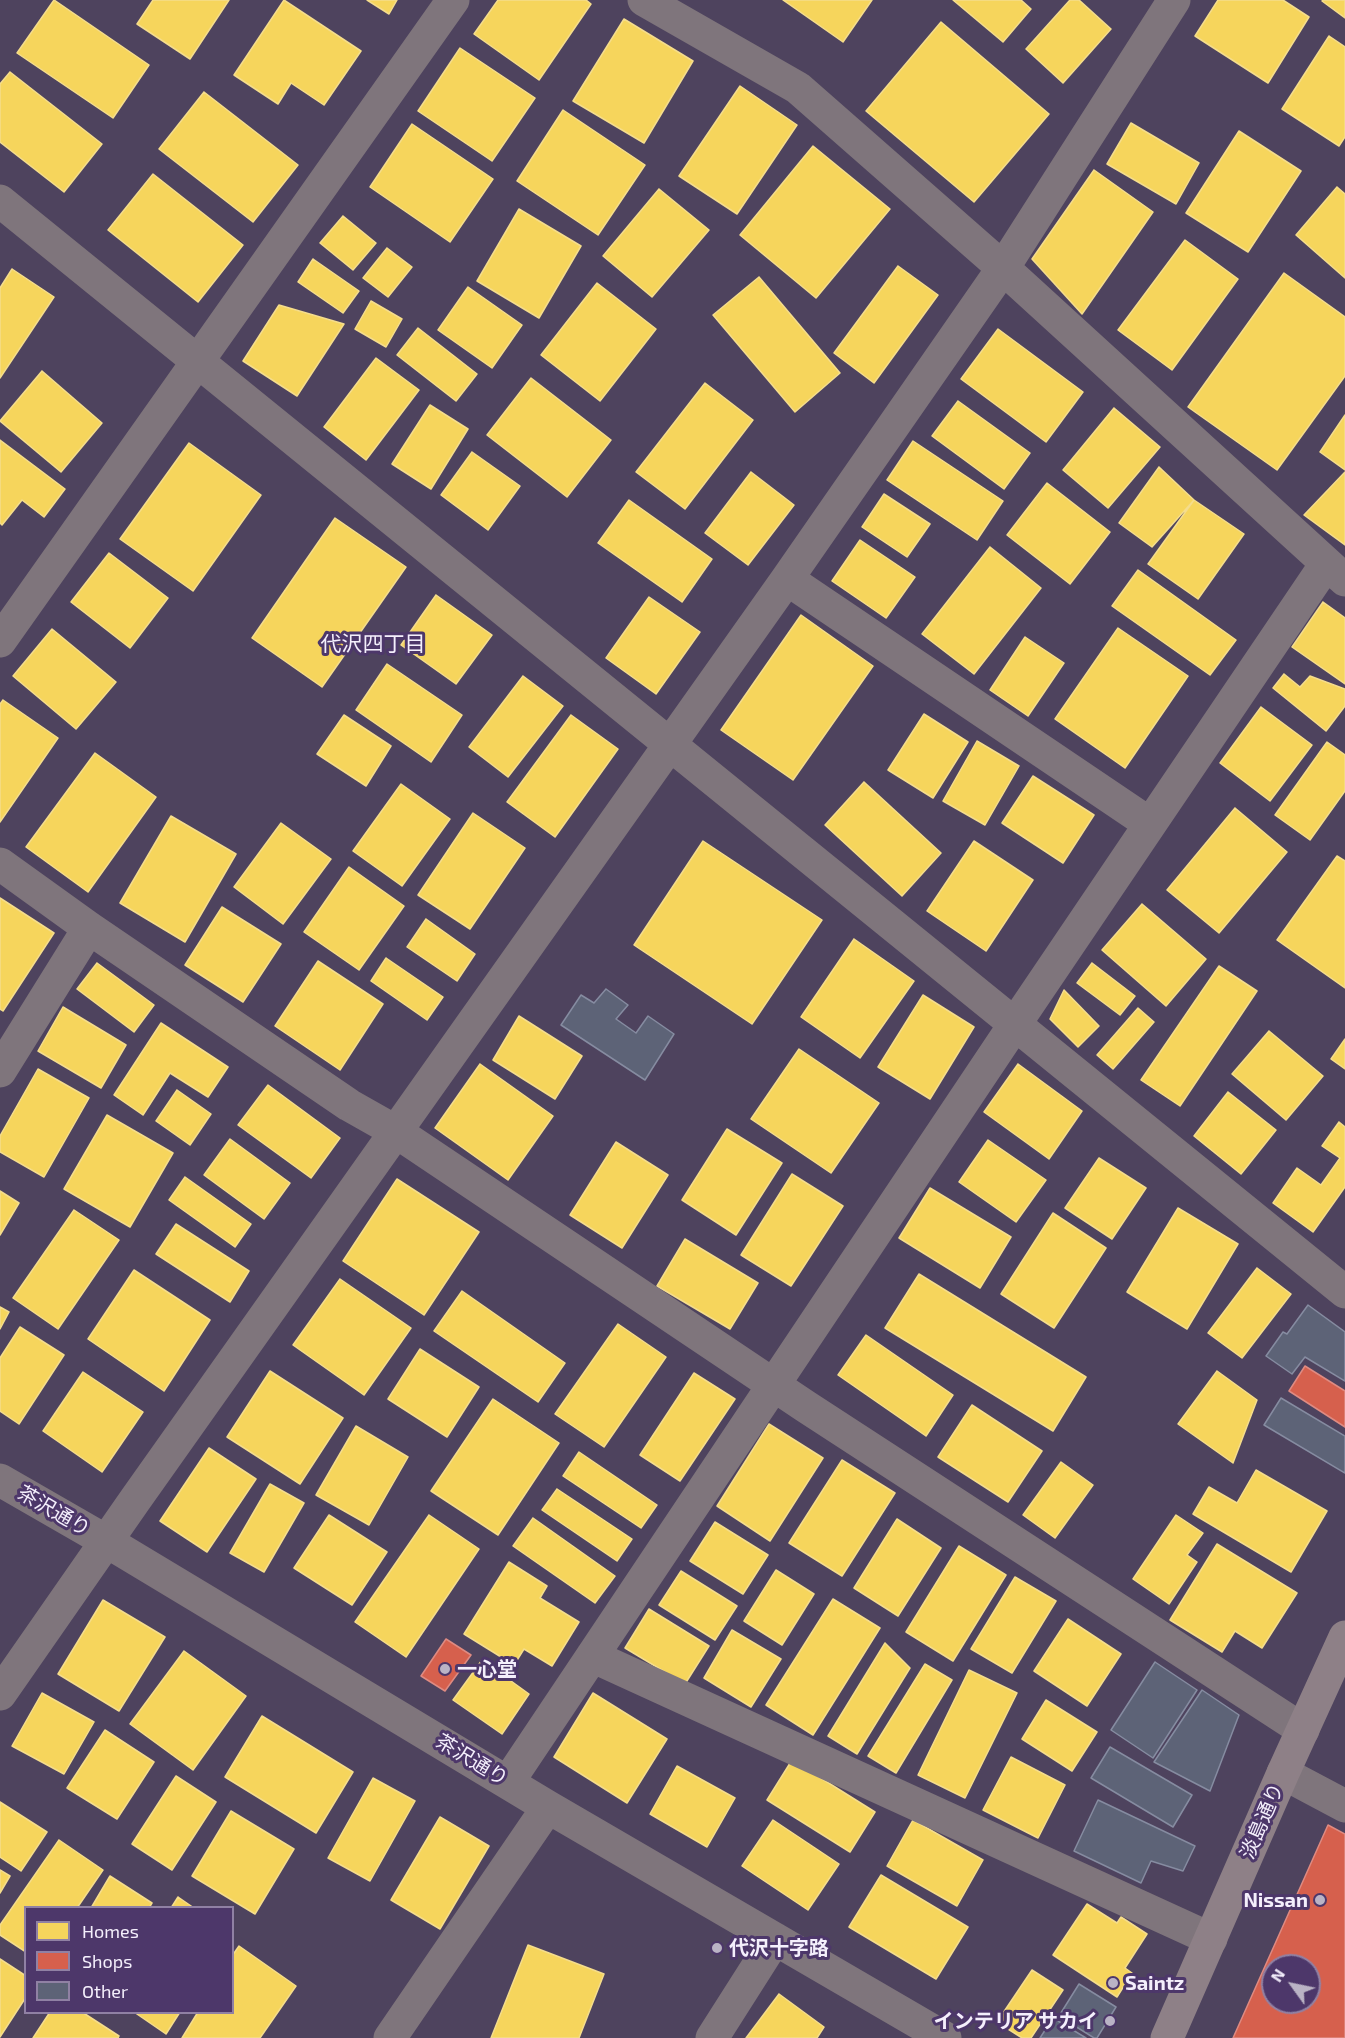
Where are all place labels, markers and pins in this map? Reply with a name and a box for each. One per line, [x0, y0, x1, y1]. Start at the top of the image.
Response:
place label: 一心堂 [457, 1657, 517, 1681]
marker: 一心堂 [438, 1662, 452, 1676]
place label: Nissan [1243, 1888, 1308, 1912]
marker: Nissan [1313, 1893, 1327, 1907]
place label: 代沢十字路 [729, 1936, 829, 1960]
marker: 代沢十字路 [710, 1941, 724, 1955]
place label: Saintz [1125, 1971, 1184, 1995]
marker: Saintz [1106, 1976, 1120, 1990]
place label: インテリア サカイ [934, 2009, 1098, 2033]
marker: インテリア サカイ [1103, 2014, 1117, 2028]

